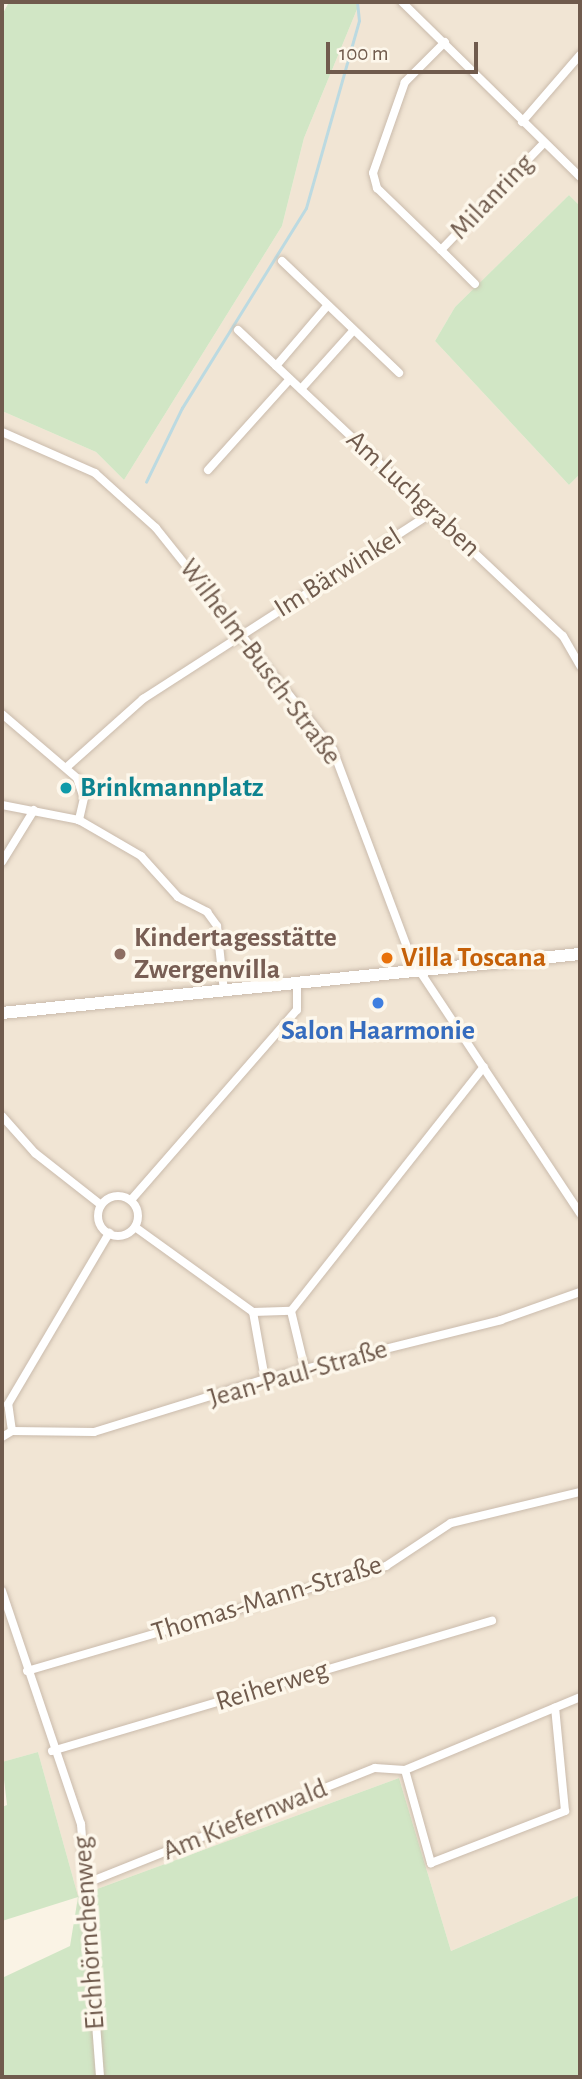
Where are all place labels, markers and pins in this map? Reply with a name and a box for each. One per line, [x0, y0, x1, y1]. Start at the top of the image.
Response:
place label: Brinkmannplatz [80, 771, 264, 805]
marker: Brinkmannplatz [58, 780, 74, 796]
place label: Kindertagesstätte Zwergenvilla [134, 921, 337, 987]
place label: Villa Toscana [401, 941, 546, 975]
marker: Kindertagesstätte Zwergenvilla [112, 946, 128, 962]
marker: Villa Toscana [379, 950, 395, 966]
marker: Salon Haarmonie [370, 995, 386, 1011]
place label: Salon Haarmonie [281, 1014, 475, 1048]

